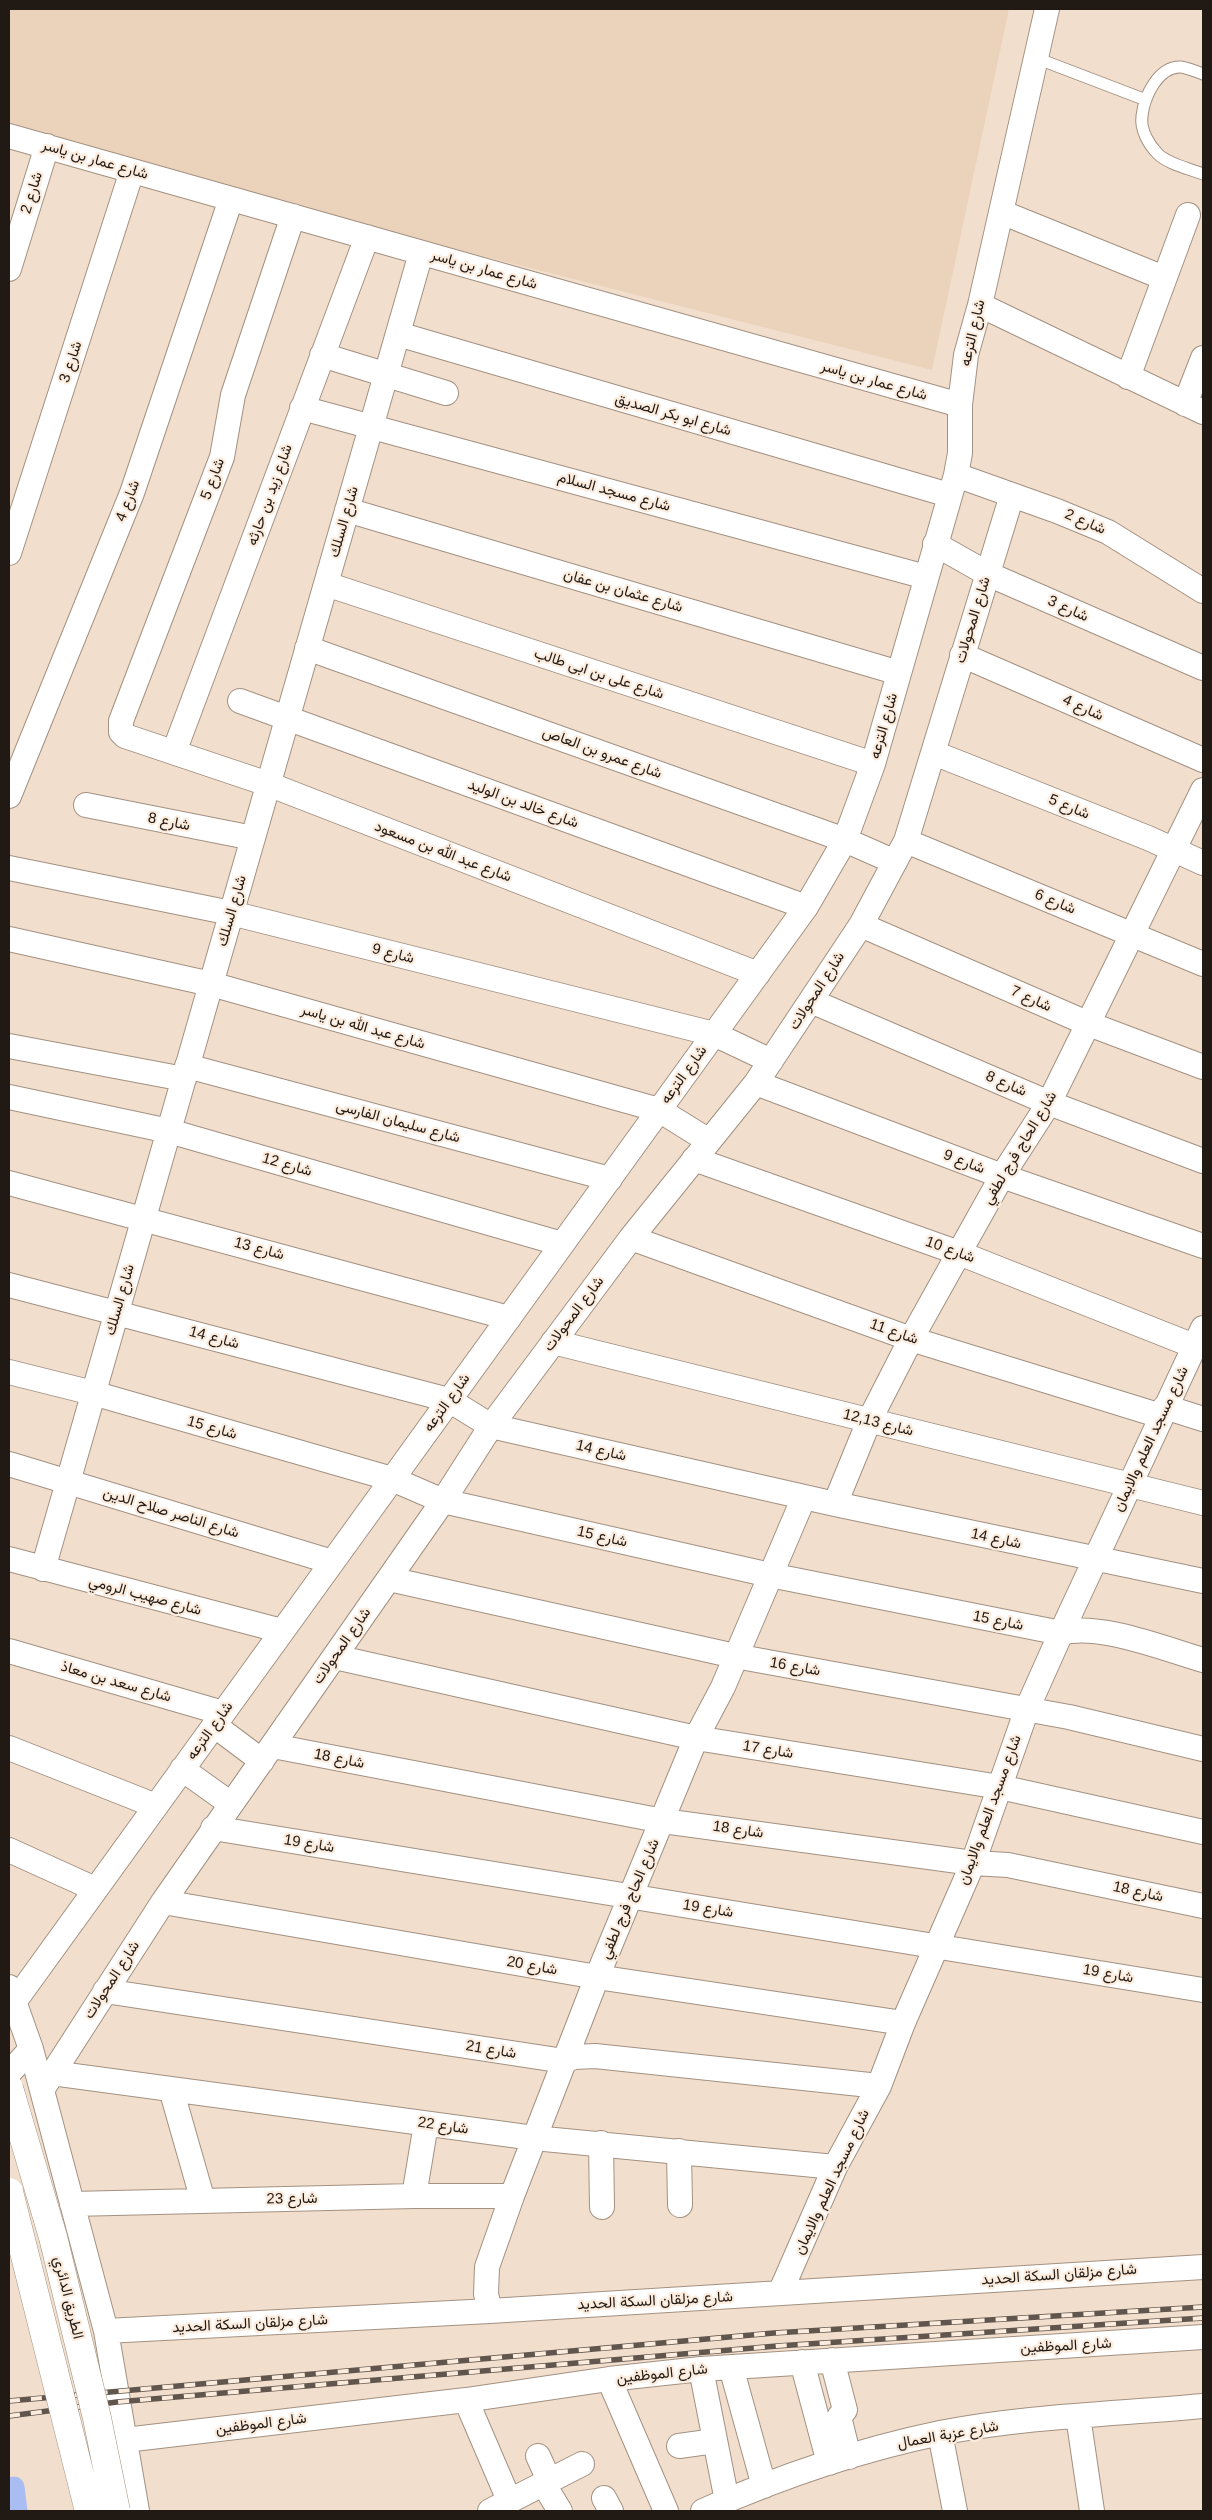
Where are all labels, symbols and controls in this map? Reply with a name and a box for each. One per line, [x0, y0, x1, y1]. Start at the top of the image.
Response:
street label: شارع عمار بن ياسر [40, 136, 150, 184]
street label: شارع 2 [17, 170, 47, 216]
street label: شارع عمار بن ياسر [429, 246, 539, 294]
street label: شارع الترعه [957, 298, 989, 368]
street label: شارع 3 [56, 339, 86, 385]
street label: شارع عمار بن ياسر [819, 357, 929, 405]
street label: شارع ابو بكر الصديق [613, 390, 733, 440]
street label: شارع زيد بن حارثه [243, 442, 297, 548]
street label: شارع 5 [197, 456, 229, 502]
street label: شارع مسجد السلام [556, 468, 672, 516]
street label: شارع 4 [112, 478, 144, 524]
street label: شارع السلك [325, 484, 363, 560]
street label: شارع 2 [1062, 505, 1108, 539]
street label: شارع عثمان بن عفان [561, 565, 685, 617]
street label: شارع المحولات [951, 575, 995, 665]
street label: شارع 3 [1045, 592, 1091, 626]
street label: شارع على بن ابى طالب [532, 645, 666, 703]
street label: شارع الترعه [866, 691, 902, 761]
street label: شارع 4 [1060, 691, 1106, 725]
street label: شارع عمرو بن العاص [540, 723, 664, 783]
street label: شارع خالد بن الوليد [465, 776, 581, 832]
street label: شارع 5 [1046, 791, 1092, 823]
street label: شارع 8 [146, 809, 192, 835]
street label: شارع عبد الله بن مسعود [372, 818, 514, 886]
street label: شارع السلك [213, 873, 251, 949]
street label: شارع 6 [1032, 886, 1078, 918]
street label: شارع 9 [370, 940, 416, 968]
street label: شارع المحولات [785, 949, 849, 1033]
street label: شارع 7 [1008, 982, 1054, 1016]
street label: شارع عبد الله بن ياسر [299, 1001, 427, 1053]
street label: شارع الترعه [657, 1042, 711, 1108]
street label: شارع 8 [983, 1067, 1029, 1101]
street label: شارع الحاج فرج لطفي [979, 1088, 1061, 1208]
street label: شارع سليمان الفارسى [334, 1097, 462, 1147]
street label: شارع 9 [941, 1146, 987, 1178]
street label: شارع 12 [260, 1149, 314, 1181]
street label: شارع 10 [923, 1233, 977, 1267]
street label: شارع 13 [232, 1234, 286, 1264]
street label: شارع السلك [101, 1262, 139, 1338]
street label: شارع المحولات [540, 1273, 608, 1355]
street label: شارع 11 [867, 1315, 921, 1349]
street label: شارع 14 [187, 1323, 241, 1353]
street label: شارع مسجد العلم والايمان [1109, 1364, 1193, 1514]
street label: شارع الترعه [420, 1370, 474, 1436]
street label: شارع 12,13 [841, 1406, 915, 1440]
street label: شارع 15 [185, 1412, 239, 1444]
street label: شارع 14 [574, 1436, 628, 1466]
street label: شارع الناصر صلاح الدين [101, 1484, 241, 1542]
street label: شارع 15 [575, 1522, 629, 1552]
street label: شارع 14 [969, 1525, 1023, 1553]
street label: شارع صهيب الرومي [87, 1572, 203, 1620]
street label: شارع المحولات [309, 1604, 375, 1688]
street label: شارع 15 [971, 1607, 1025, 1635]
street label: شارع 16 [768, 1654, 822, 1680]
street label: شارع سعد بن معاذ [59, 1658, 173, 1706]
street label: شارع الترعه [183, 1698, 237, 1764]
street label: شارع مسجد العلم والايمان [954, 1733, 1026, 1887]
street label: شارع 17 [741, 1737, 795, 1763]
street label: شارع 18 [312, 1745, 366, 1773]
street label: شارع 18 [711, 1818, 765, 1842]
street label: شارع 19 [282, 1831, 336, 1857]
street label: شارع الحاج فرج لطفي [597, 1836, 663, 1962]
street label: شارع 18 [1111, 1878, 1165, 1906]
street label: شارع 19 [681, 1896, 735, 1922]
street label: شارع المحولات [80, 1938, 144, 2022]
street label: شارع 20 [505, 1953, 559, 1979]
street label: شارع 19 [1081, 1961, 1135, 1987]
street label: شارع 21 [464, 2037, 518, 2063]
street label: شارع مسجد العلم والايمان [790, 2107, 874, 2257]
street label: شارع 22 [416, 2114, 470, 2138]
street label: شارع 23 [266, 2190, 318, 2208]
street label: الطريق الدائري [49, 2255, 87, 2341]
street label: شارع مزلقان السكة الحديد [981, 2261, 1137, 2289]
street label: شارع مزلقان السكة الحديد [577, 2288, 733, 2314]
street label: شارع مزلقان السكة الحديد [172, 2311, 328, 2337]
street label: شارع الموظفين [1020, 2335, 1112, 2357]
street label: شارع الموظفين [616, 2360, 708, 2388]
street label: شارع الموظفين [215, 2409, 307, 2439]
street label: شارع عزبة العمال [896, 2417, 1000, 2453]

